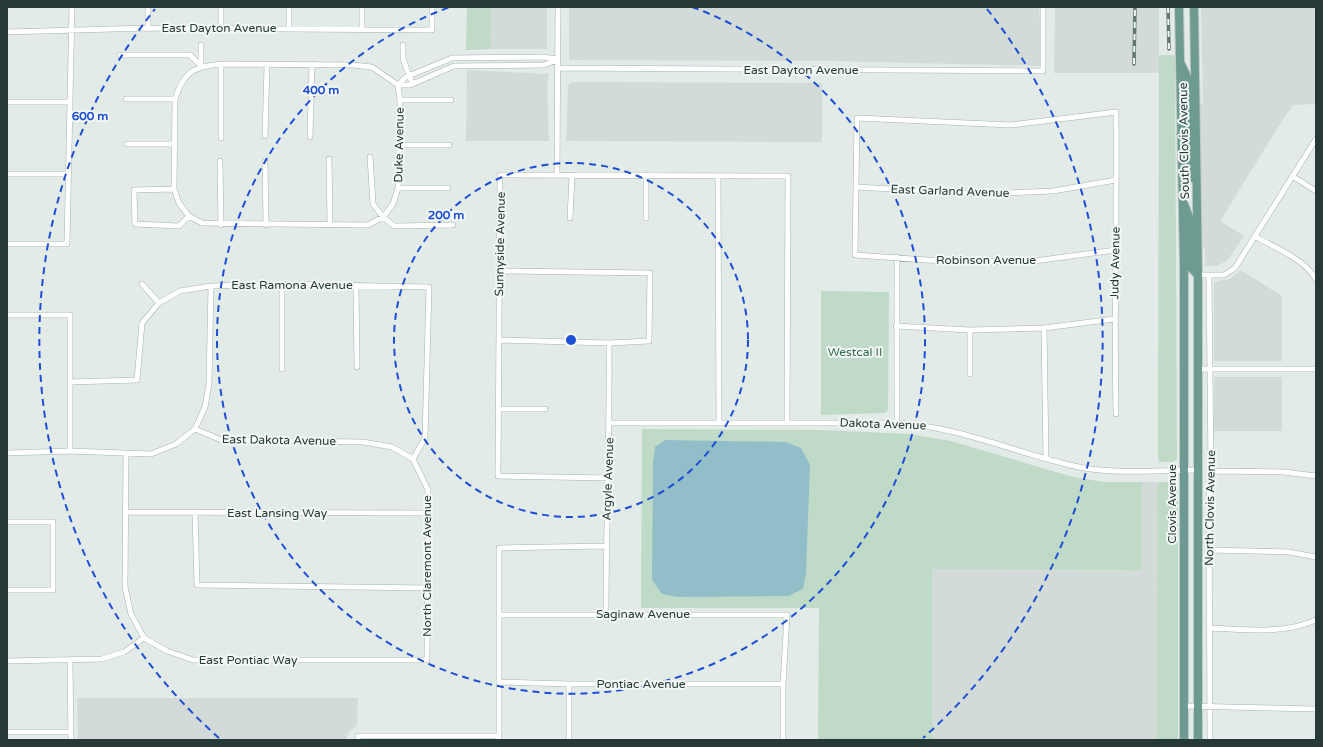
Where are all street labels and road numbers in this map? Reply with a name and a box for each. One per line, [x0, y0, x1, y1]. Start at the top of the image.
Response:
street label: East Dayton Avenue [161, 21, 277, 35]
street label: East Dayton Avenue [743, 63, 859, 77]
street label: South Clovis Avenue [1176, 82, 1192, 199]
street label: Duke Avenue [391, 107, 407, 183]
street label: East Garland Avenue [890, 182, 1010, 200]
street label: Sunnyside Avenue [492, 191, 508, 296]
street label: Judy Avenue [1107, 226, 1123, 300]
street label: Robinson Avenue [936, 253, 1036, 267]
street label: East Ramona Avenue [231, 278, 353, 292]
street label: Dakota Avenue [839, 415, 927, 433]
street label: East Dakota Avenue [222, 432, 337, 448]
street label: Argyle Avenue [600, 437, 616, 521]
street label: North Clovis Avenue [1202, 450, 1218, 566]
street label: Clovis Avenue [1165, 464, 1179, 544]
street label: North Claremont Avenue [420, 495, 434, 637]
street label: East Lansing Way [227, 506, 328, 520]
street label: Saginaw Avenue [596, 607, 690, 621]
street label: East Pontiac Way [199, 653, 298, 667]
street label: Pontiac Avenue [596, 677, 686, 691]

